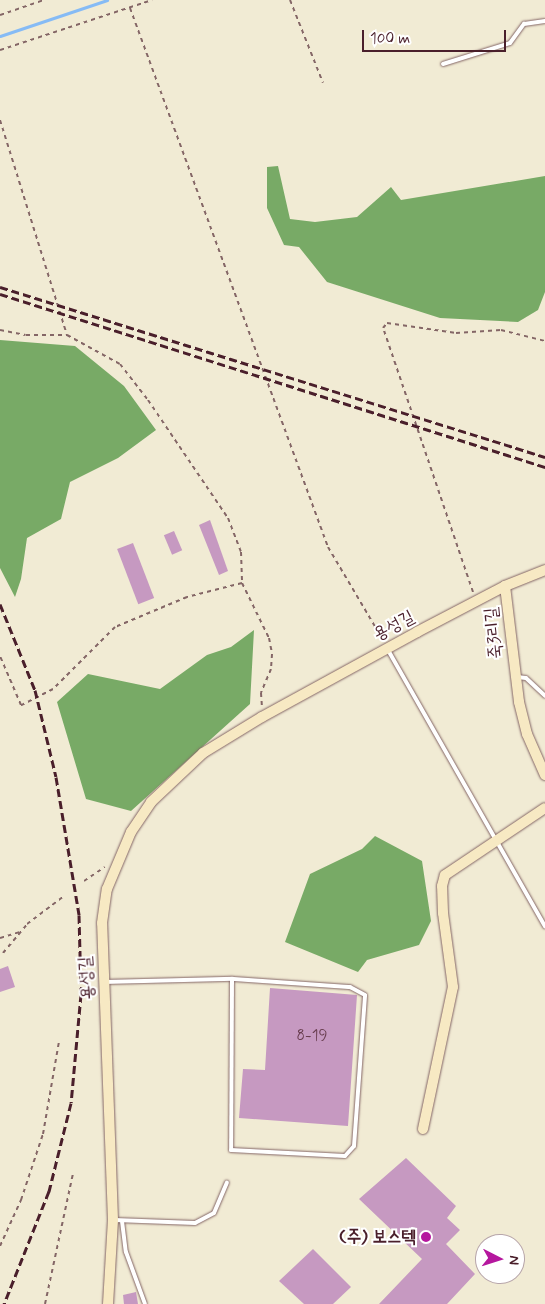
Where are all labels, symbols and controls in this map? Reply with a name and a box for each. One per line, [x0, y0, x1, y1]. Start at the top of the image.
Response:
scale bar [365, 20, 509, 52]
text: 100 m [370, 29, 410, 49]
street label: 용성길 [370, 606, 418, 646]
street label: 죽3리길 [481, 606, 507, 660]
street label: 용성길 [75, 956, 99, 1000]
house number: 8-19 [297, 1028, 327, 1046]
place label: (주) 보스텍 [339, 1226, 416, 1248]
marker: (주) 보스텍 [420, 1231, 432, 1243]
north arrow [475, 1234, 525, 1284]
text: N [505, 1255, 523, 1266]

